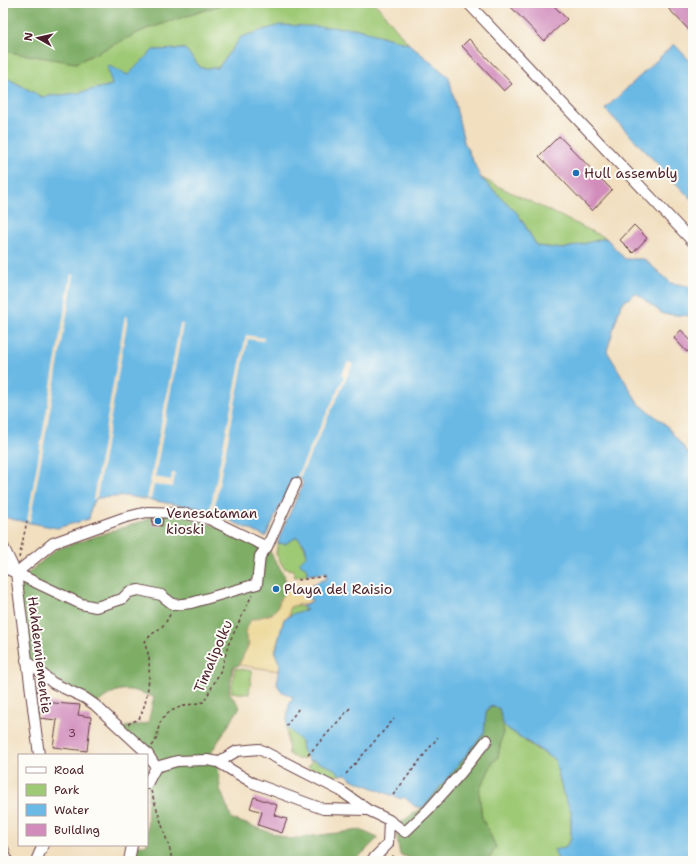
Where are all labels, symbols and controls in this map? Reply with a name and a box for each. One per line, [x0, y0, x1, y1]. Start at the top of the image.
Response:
north arrow [18, 18, 58, 58]
text: N [21, 31, 37, 42]
place label: Hull assembly [584, 164, 678, 182]
marker: Hull assembly [571, 168, 581, 178]
place label: Venesataman kioski [166, 504, 258, 538]
marker: Venesataman kioski [153, 516, 163, 526]
place label: Playa del Raisio [284, 580, 392, 598]
marker: Playa del Raisio [271, 584, 281, 594]
street label: Hahdenniementie [24, 595, 56, 715]
street label: Timalipolku [190, 617, 236, 695]
house number: 3 [68, 725, 76, 741]
legend [18, 754, 148, 846]
text: Road [54, 762, 85, 778]
text: Park [54, 782, 80, 798]
text: Water [54, 802, 90, 818]
text: Building [54, 822, 100, 838]

